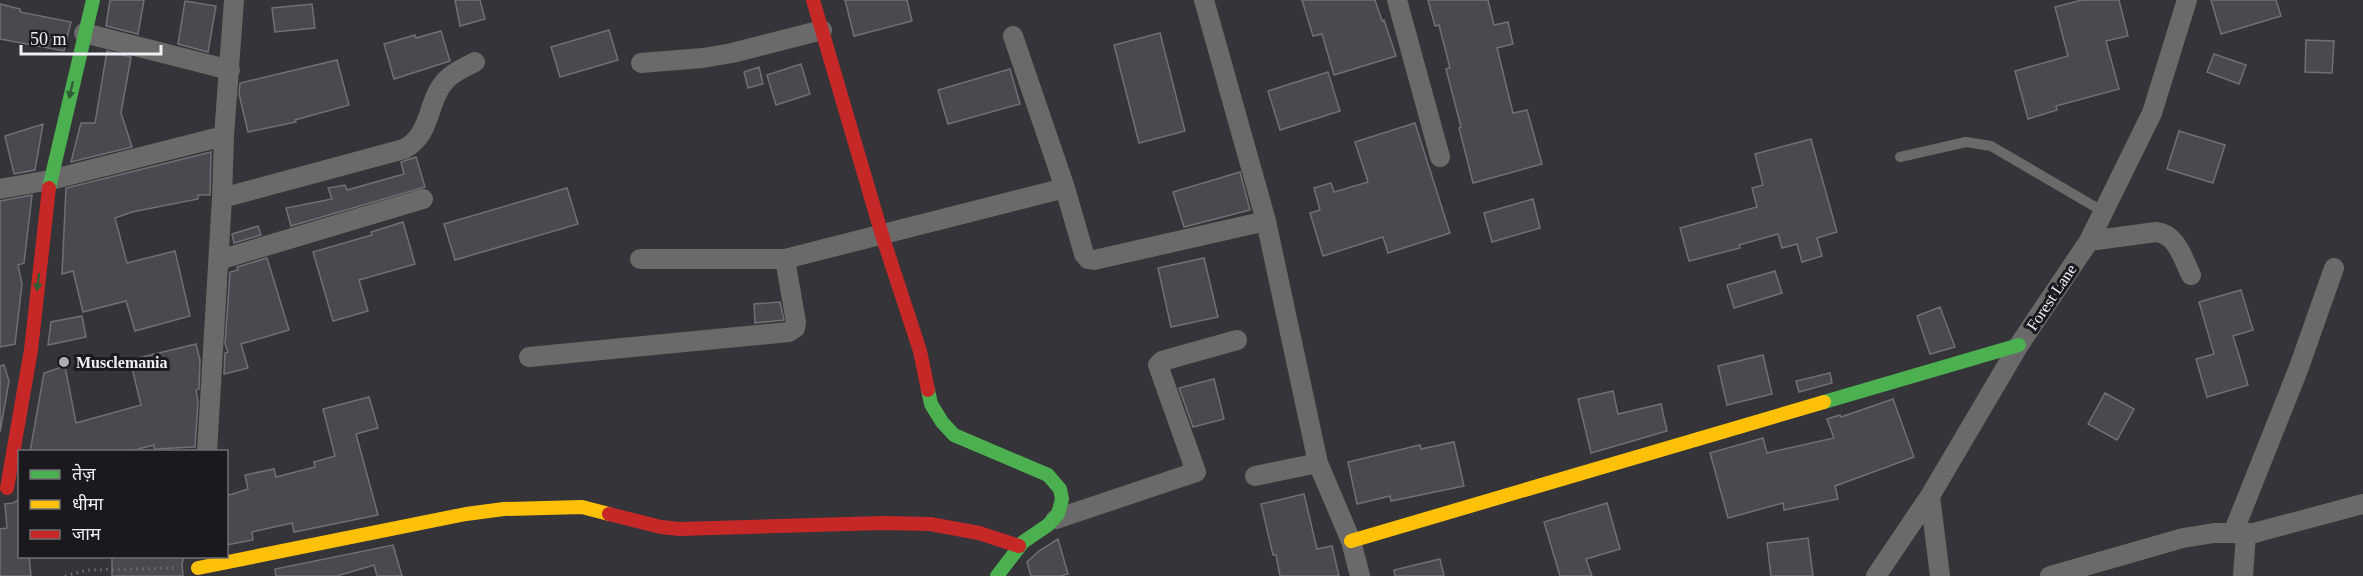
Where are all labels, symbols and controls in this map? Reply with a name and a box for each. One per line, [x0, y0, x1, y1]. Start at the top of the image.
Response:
scale bar [21, 18, 160, 56]
text: 50 m [30, 29, 67, 49]
one-way arrow [66, 81, 75, 100]
street label: Forest Lane [2023, 261, 2080, 334]
one-way arrow [34, 272, 43, 291]
place label: Musclemania [76, 354, 168, 371]
marker: Musclemania [57, 355, 71, 369]
legend [18, 450, 228, 558]
text: तेज़ [72, 463, 96, 484]
text: धीमा [72, 494, 103, 514]
text: जाम [72, 524, 102, 544]

